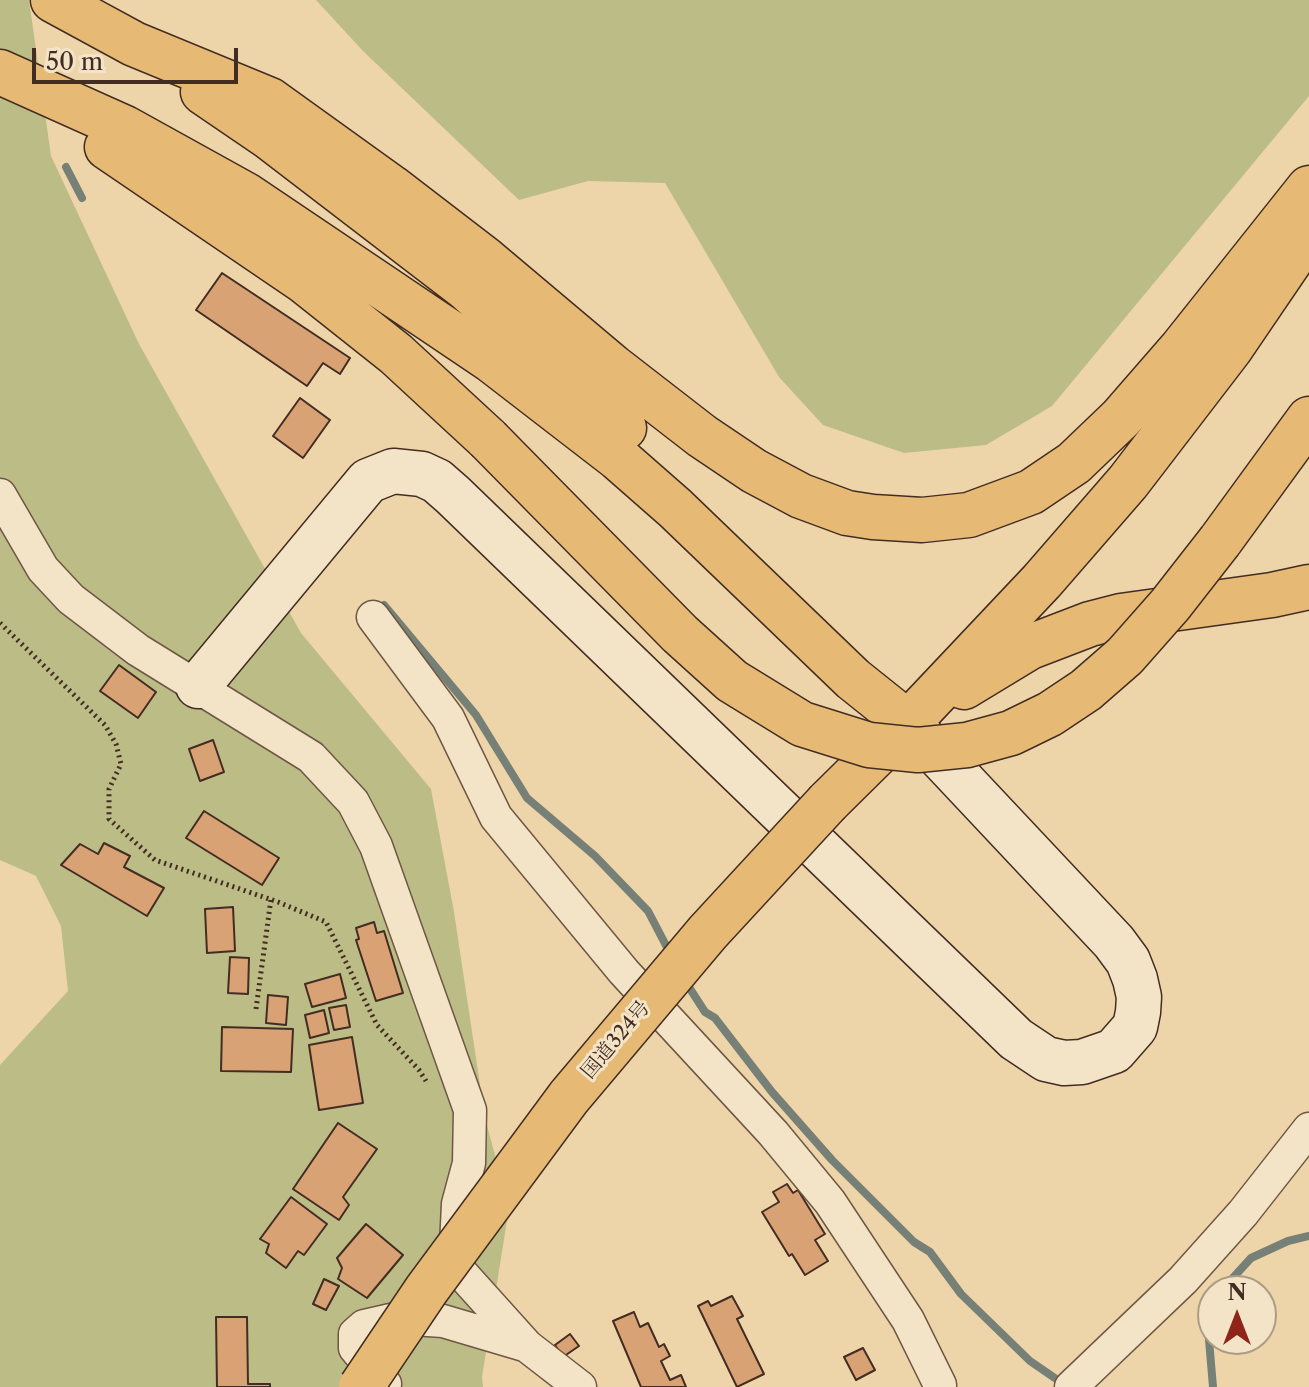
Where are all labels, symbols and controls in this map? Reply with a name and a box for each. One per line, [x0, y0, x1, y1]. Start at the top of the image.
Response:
scale bar [36, 32, 242, 82]
text: 50 m [46, 47, 103, 76]
street label: 国道324号 [577, 996, 655, 1084]
north arrow [1197, 1275, 1277, 1355]
text: N [1227, 1279, 1247, 1306]

